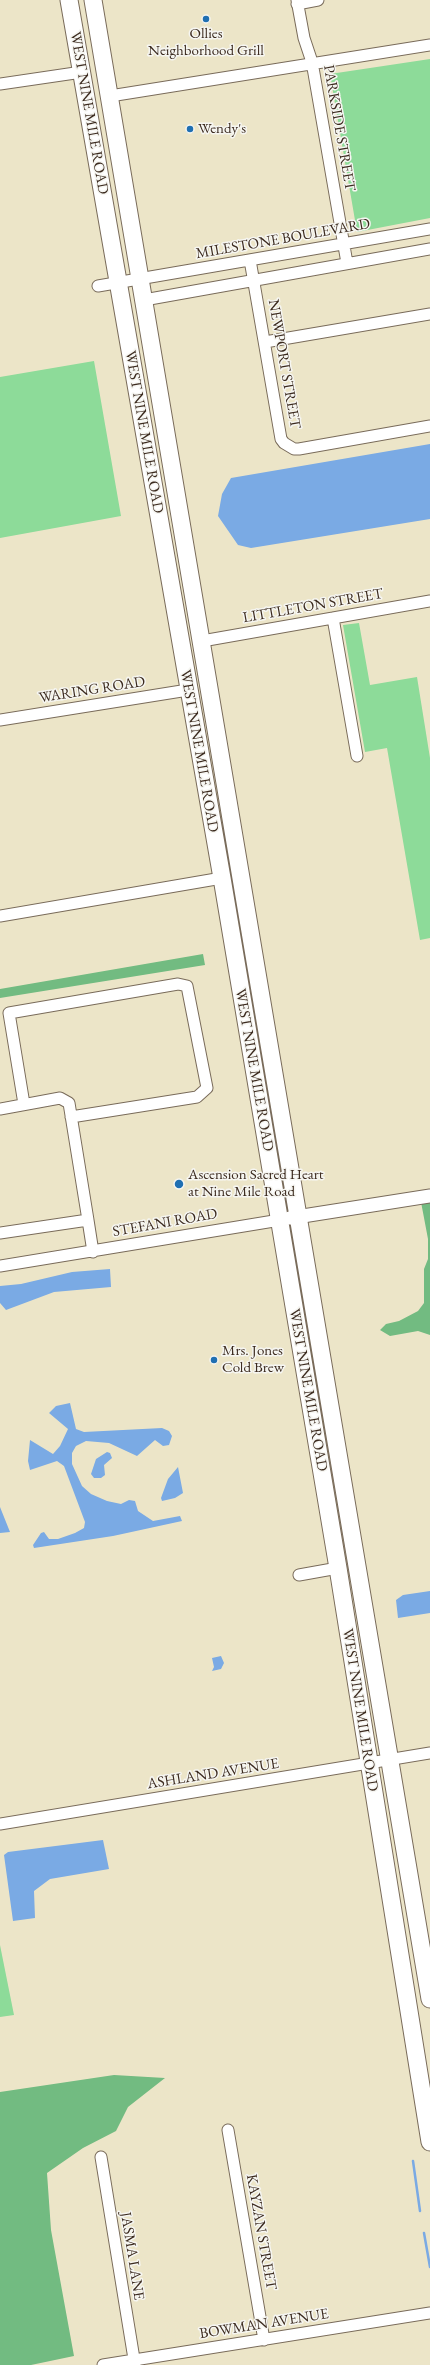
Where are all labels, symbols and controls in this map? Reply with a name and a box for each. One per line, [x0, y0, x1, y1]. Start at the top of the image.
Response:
marker: Ollies Neighborhood Grill [201, 14, 211, 24]
place label: Ollies Neighborhood Grill [148, 25, 264, 60]
street label: WEST NINE MILE ROAD [66, 30, 112, 196]
street label: PARKSIDE STREET [319, 64, 359, 192]
place label: Wendy's [198, 120, 246, 138]
marker: Wendy's [185, 124, 195, 134]
street label: MILESTONE BOULEVARD [195, 215, 371, 263]
street label: NEWPORT STREET [264, 298, 304, 430]
street label: WEST NINE MILE ROAD [121, 349, 167, 515]
street label: LITTLETON STREET [242, 585, 384, 627]
street label: WEST NINE MILE ROAD [176, 668, 222, 834]
street label: WARING ROAD [38, 673, 146, 707]
street label: WEST NINE MILE ROAD [231, 987, 277, 1153]
place label: Ascension Sacred Heart at Nine Mile Road [188, 1166, 324, 1201]
marker: Ascension Sacred Heart at Nine Mile Road [173, 1178, 185, 1190]
street label: STEFANI ROAD [111, 1205, 219, 1241]
street label: WEST NINE MILE ROAD [285, 1307, 331, 1473]
place label: Mrs. Jones Cold Brew [222, 1342, 284, 1377]
marker: Mrs. Jones Cold Brew [209, 1355, 219, 1365]
street label: WEST NINE MILE ROAD [338, 1627, 382, 1793]
street label: ASHLAND AVENUE [146, 1755, 280, 1793]
street label: KAYZAN STREET [242, 2173, 280, 2291]
street label: JASMA LANE [116, 2211, 148, 2301]
street label: BOWMAN AVENUE [198, 2305, 330, 2343]

